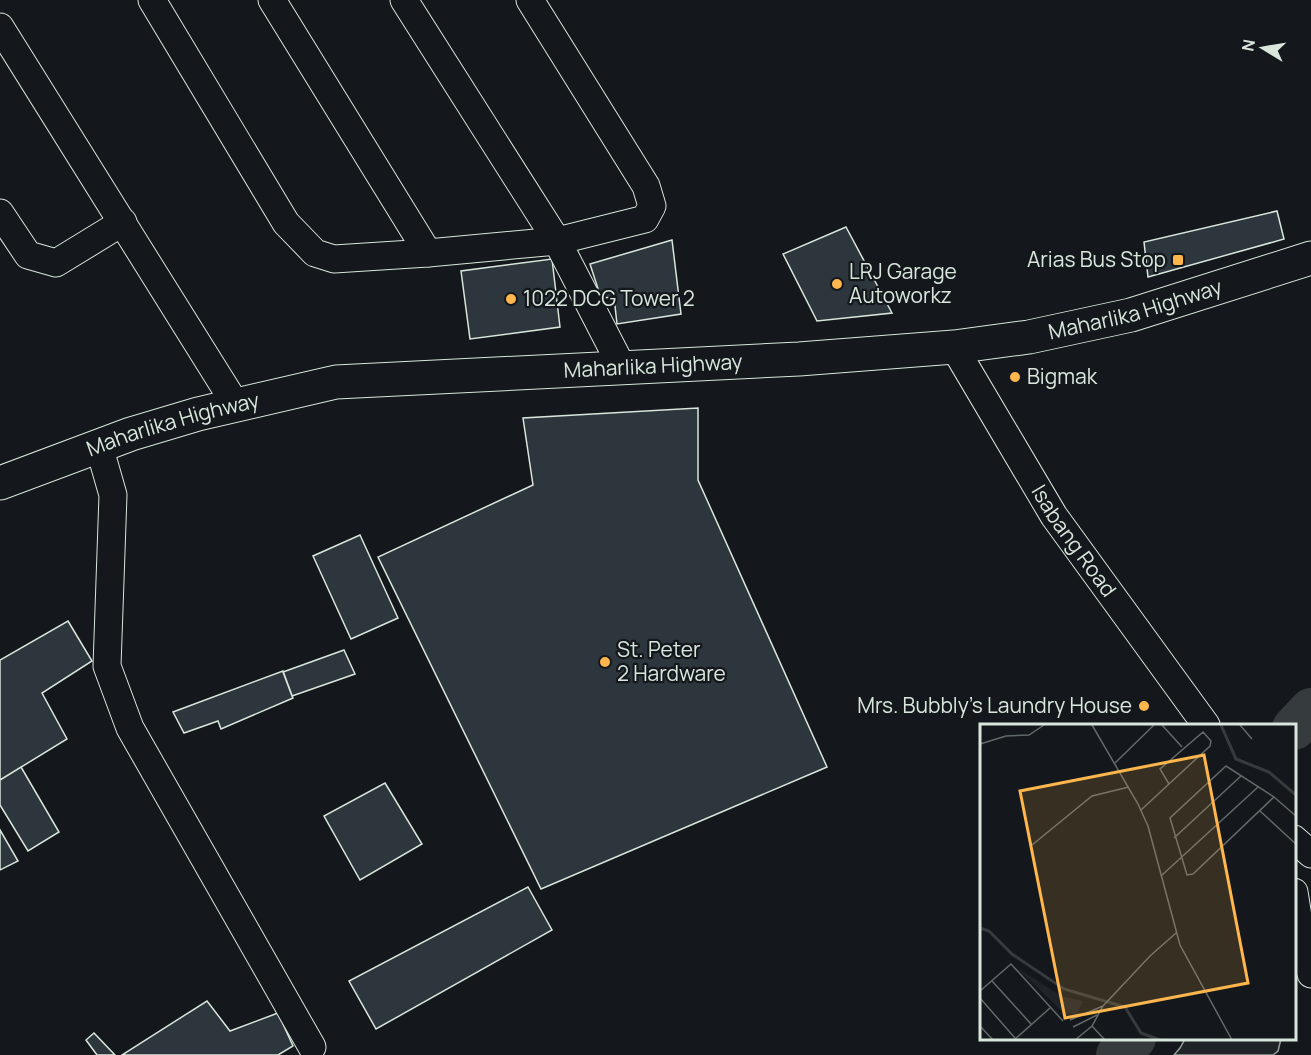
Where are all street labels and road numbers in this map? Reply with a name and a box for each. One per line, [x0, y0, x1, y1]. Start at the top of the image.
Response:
street label: Maharlika Highway [1046, 272, 1226, 345]
street label: Maharlika Highway [563, 347, 743, 384]
street label: Maharlika Highway [82, 385, 262, 462]
street label: Isabang Road [1026, 479, 1123, 602]

